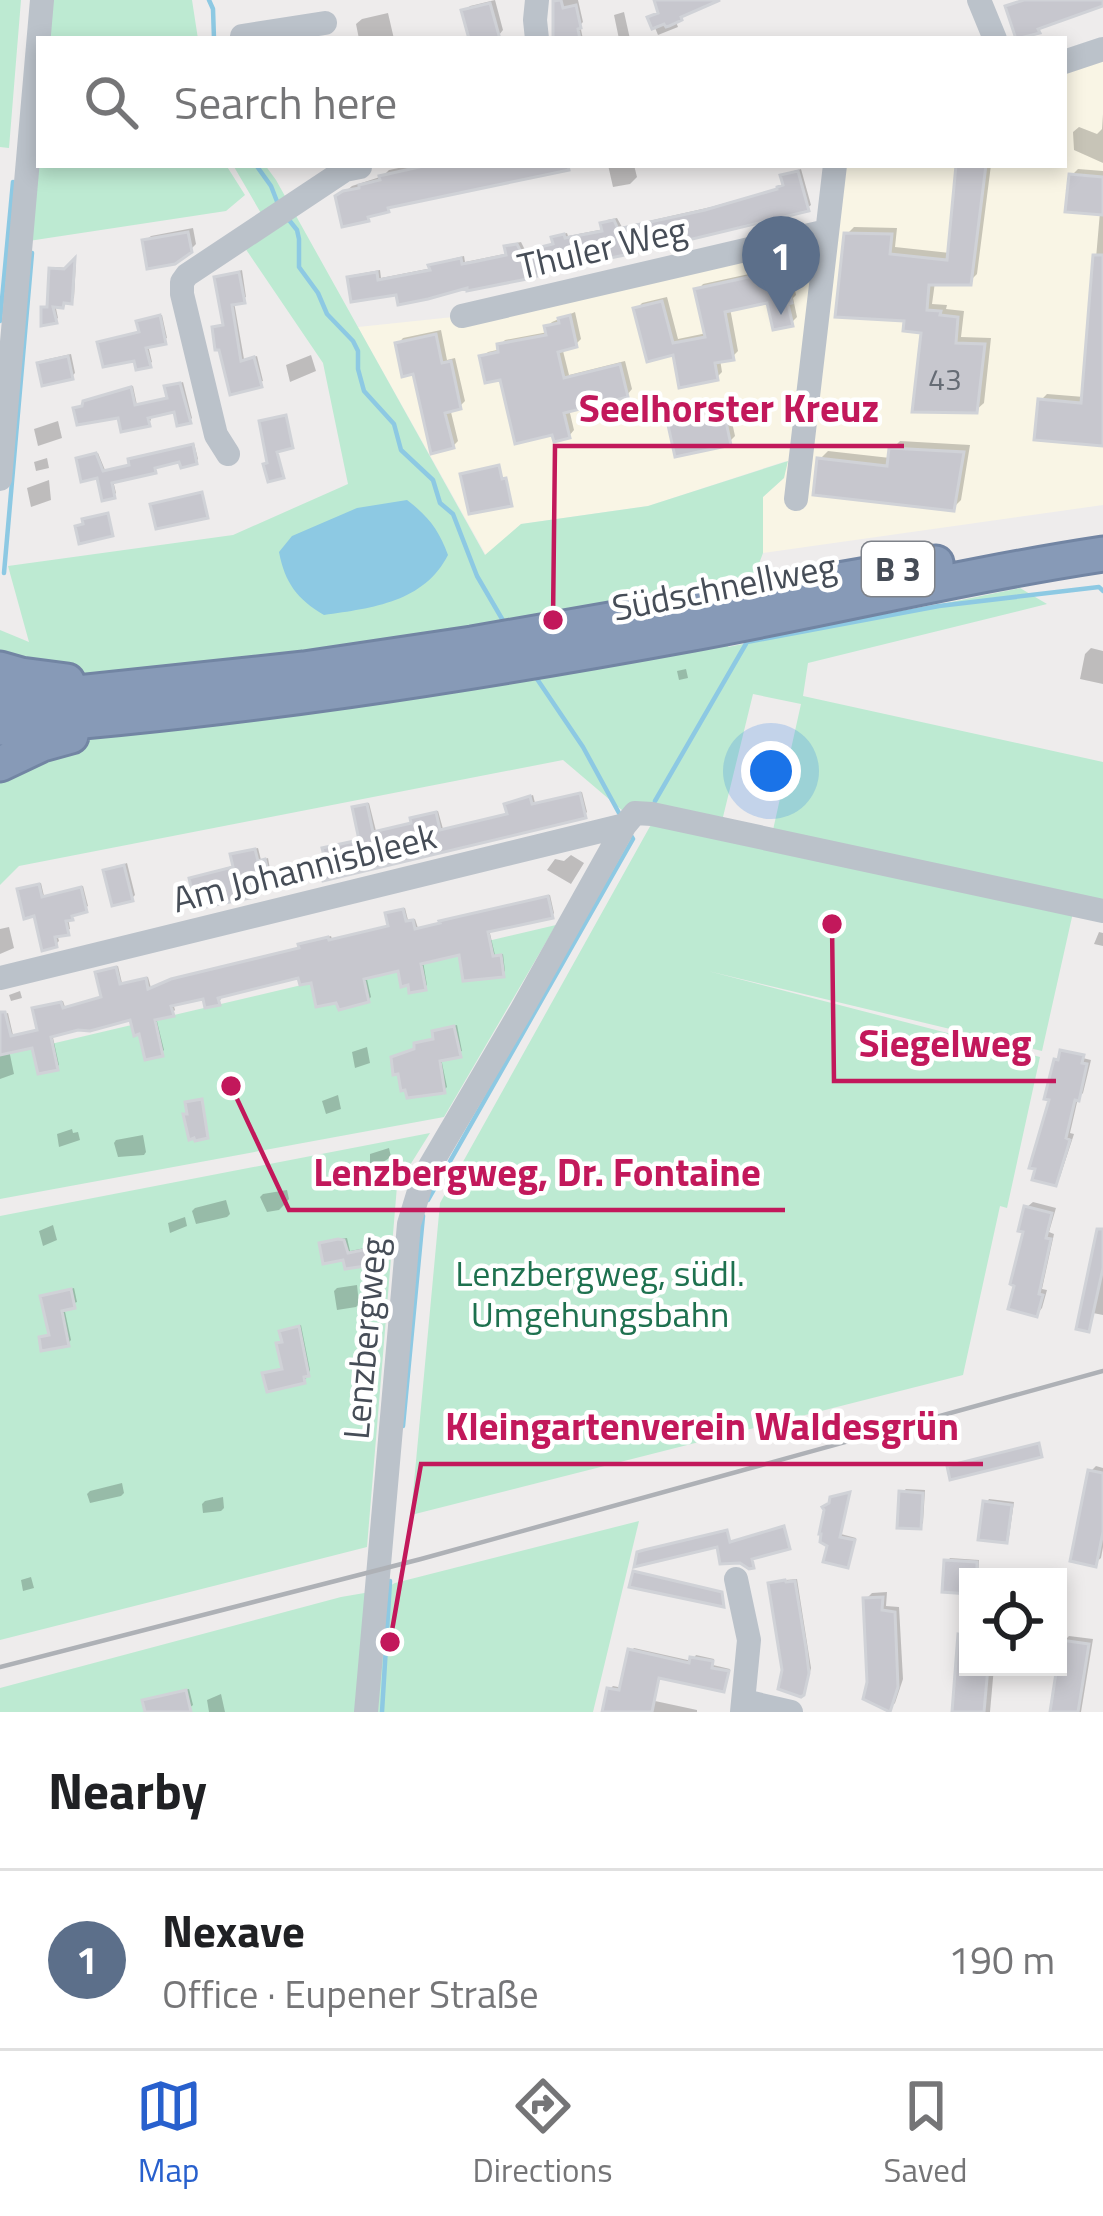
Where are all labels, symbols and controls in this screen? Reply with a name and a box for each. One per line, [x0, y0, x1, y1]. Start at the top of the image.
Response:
search box [36, 36, 1067, 168]
text: Search here [174, 68, 397, 136]
icon: search [78, 69, 144, 135]
street label: Thuler Weg [512, 201, 692, 293]
pin: 1 [742, 216, 820, 315]
house number: 43 [928, 356, 962, 402]
callout: Seelhorster Kreuz [555, 371, 904, 446]
text: Seelhorster Kreuz [579, 378, 879, 437]
street label: Südschnellweg [607, 537, 841, 635]
road number: B 3 [862, 542, 934, 596]
your location [741, 741, 801, 801]
street label: Am Johannisbleek [166, 808, 442, 926]
callout: Siegelweg [834, 1006, 1056, 1081]
text: Siegelweg [858, 1013, 1032, 1072]
callout: Lenzbergweg, Dr. Fontaine [289, 1135, 785, 1210]
text: Lenzbergweg, Dr. Fontaine [313, 1142, 761, 1201]
street label: Lenzbergweg [328, 1235, 400, 1441]
park label: Lenzbergweg, südl. Umgehungsbahn [455, 1245, 745, 1341]
callout: Kleingartenverein Waldesgrün [421, 1389, 983, 1464]
text: Kleingartenverein Waldesgrün [445, 1396, 959, 1455]
map controls [959, 1568, 1067, 1676]
button: locate [959, 1568, 1067, 1676]
text: Nearby [48, 1751, 207, 1829]
text: Nexave [162, 1896, 305, 1964]
text: 1 [76, 1930, 98, 1989]
text: 190 m [948, 1930, 1055, 1989]
text: Office · Eupener Straße [162, 1964, 539, 2023]
tab: Map [136, 2073, 202, 2195]
tab: Directions [473, 2073, 613, 2195]
tab: Saved [884, 2073, 967, 2195]

